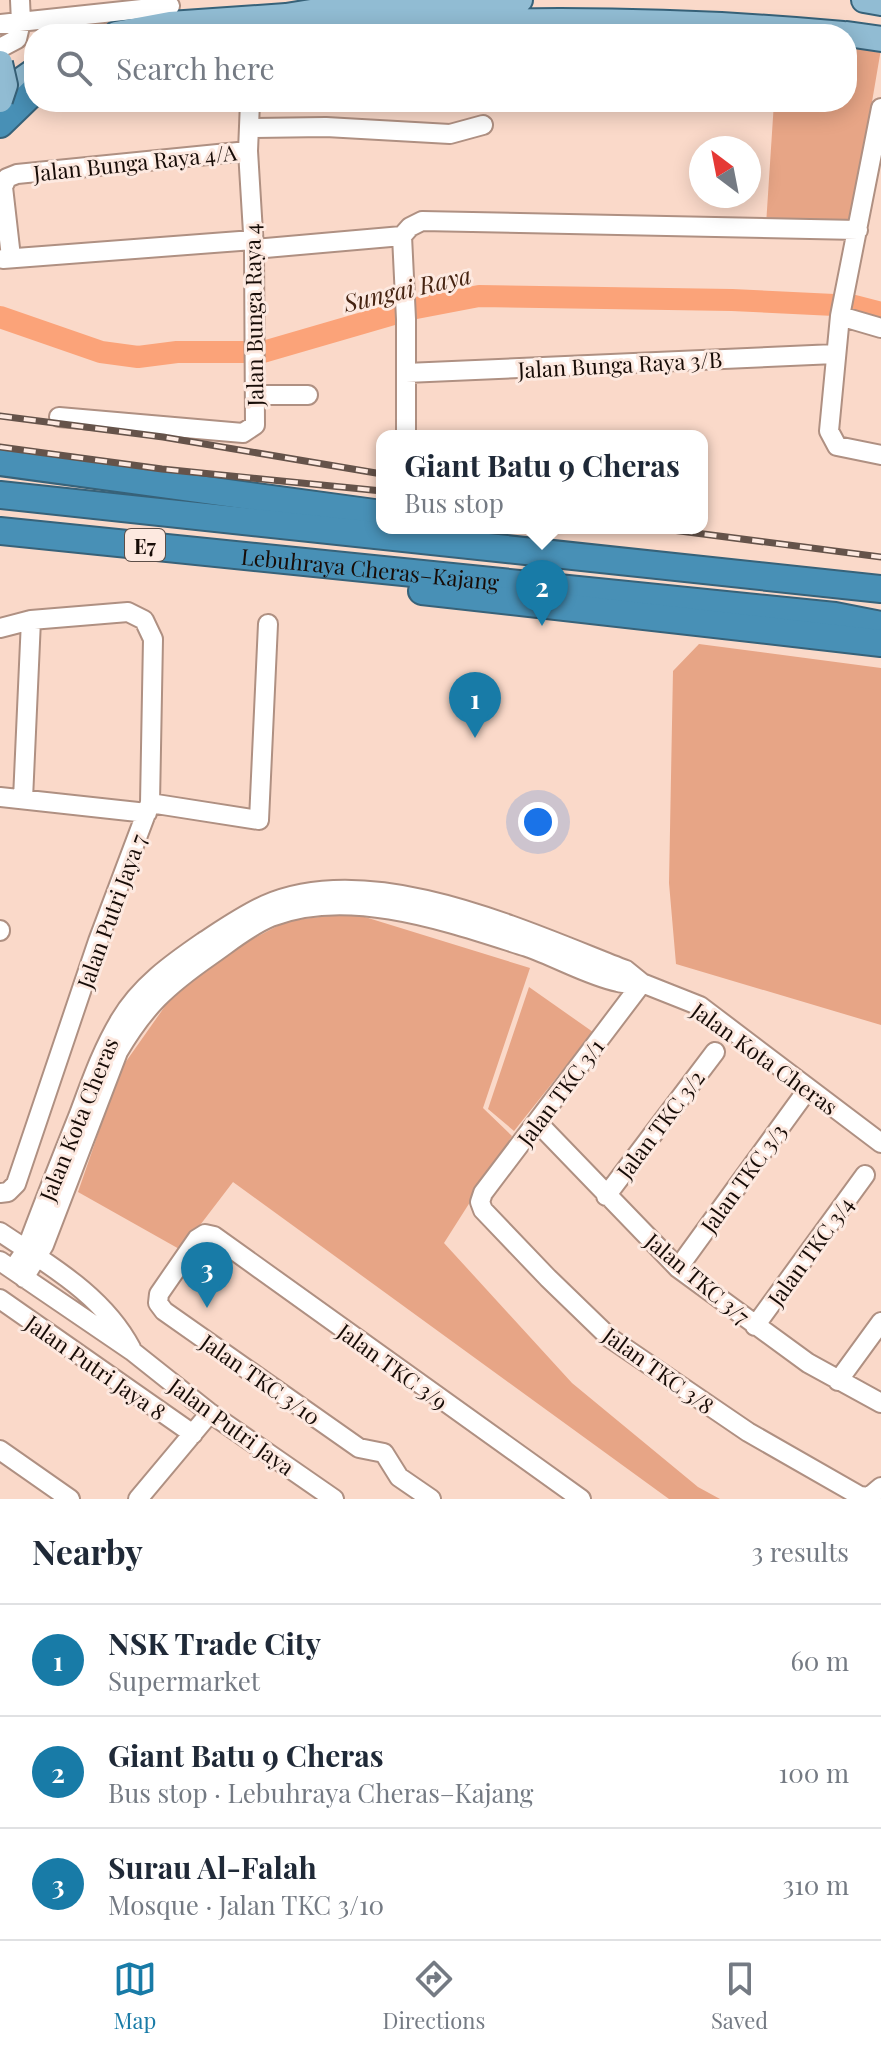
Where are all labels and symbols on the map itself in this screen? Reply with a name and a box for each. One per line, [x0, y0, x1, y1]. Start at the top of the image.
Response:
street label: Jalan Bunga Raya 4/A [31, 136, 238, 188]
north arrow [689, 136, 761, 208]
street label: Jalan Bunga Raya 4 [236, 223, 270, 408]
water label: Sungai Raya [339, 258, 474, 318]
street label: Jalan Bunga Raya 3/B [516, 344, 723, 384]
road number: E7 [125, 529, 165, 561]
street label: Lebuhraya Cheras–Kajang [240, 541, 501, 597]
pin: 2 [516, 560, 568, 626]
pin: 1 [449, 672, 501, 738]
your location [518, 802, 558, 842]
street label: Jalan Putri Jaya 7 [69, 830, 153, 993]
street label: Jalan Kota Cheras [685, 994, 844, 1121]
street label: Jalan TKC 3/1 [509, 1032, 610, 1152]
street label: Jalan Kota Cheras [31, 1033, 124, 1206]
street label: Jalan TKC 3/2 [609, 1064, 711, 1185]
street label: Jalan TKC 3/3 [693, 1117, 793, 1239]
street label: Jalan TKC 3/4 [760, 1190, 860, 1312]
street label: Jalan TKC 3/7 [639, 1225, 757, 1331]
pin: 3 [181, 1242, 233, 1308]
street label: Jalan Putri Jaya 8 [19, 1307, 172, 1427]
street label: Jalan TKC 3/9 [331, 1315, 454, 1416]
street label: Jalan TKC 3/8 [597, 1319, 720, 1420]
street label: Jalan TKC 3/10 [194, 1326, 327, 1431]
street label: Jalan Putri Jaya [162, 1370, 301, 1482]

